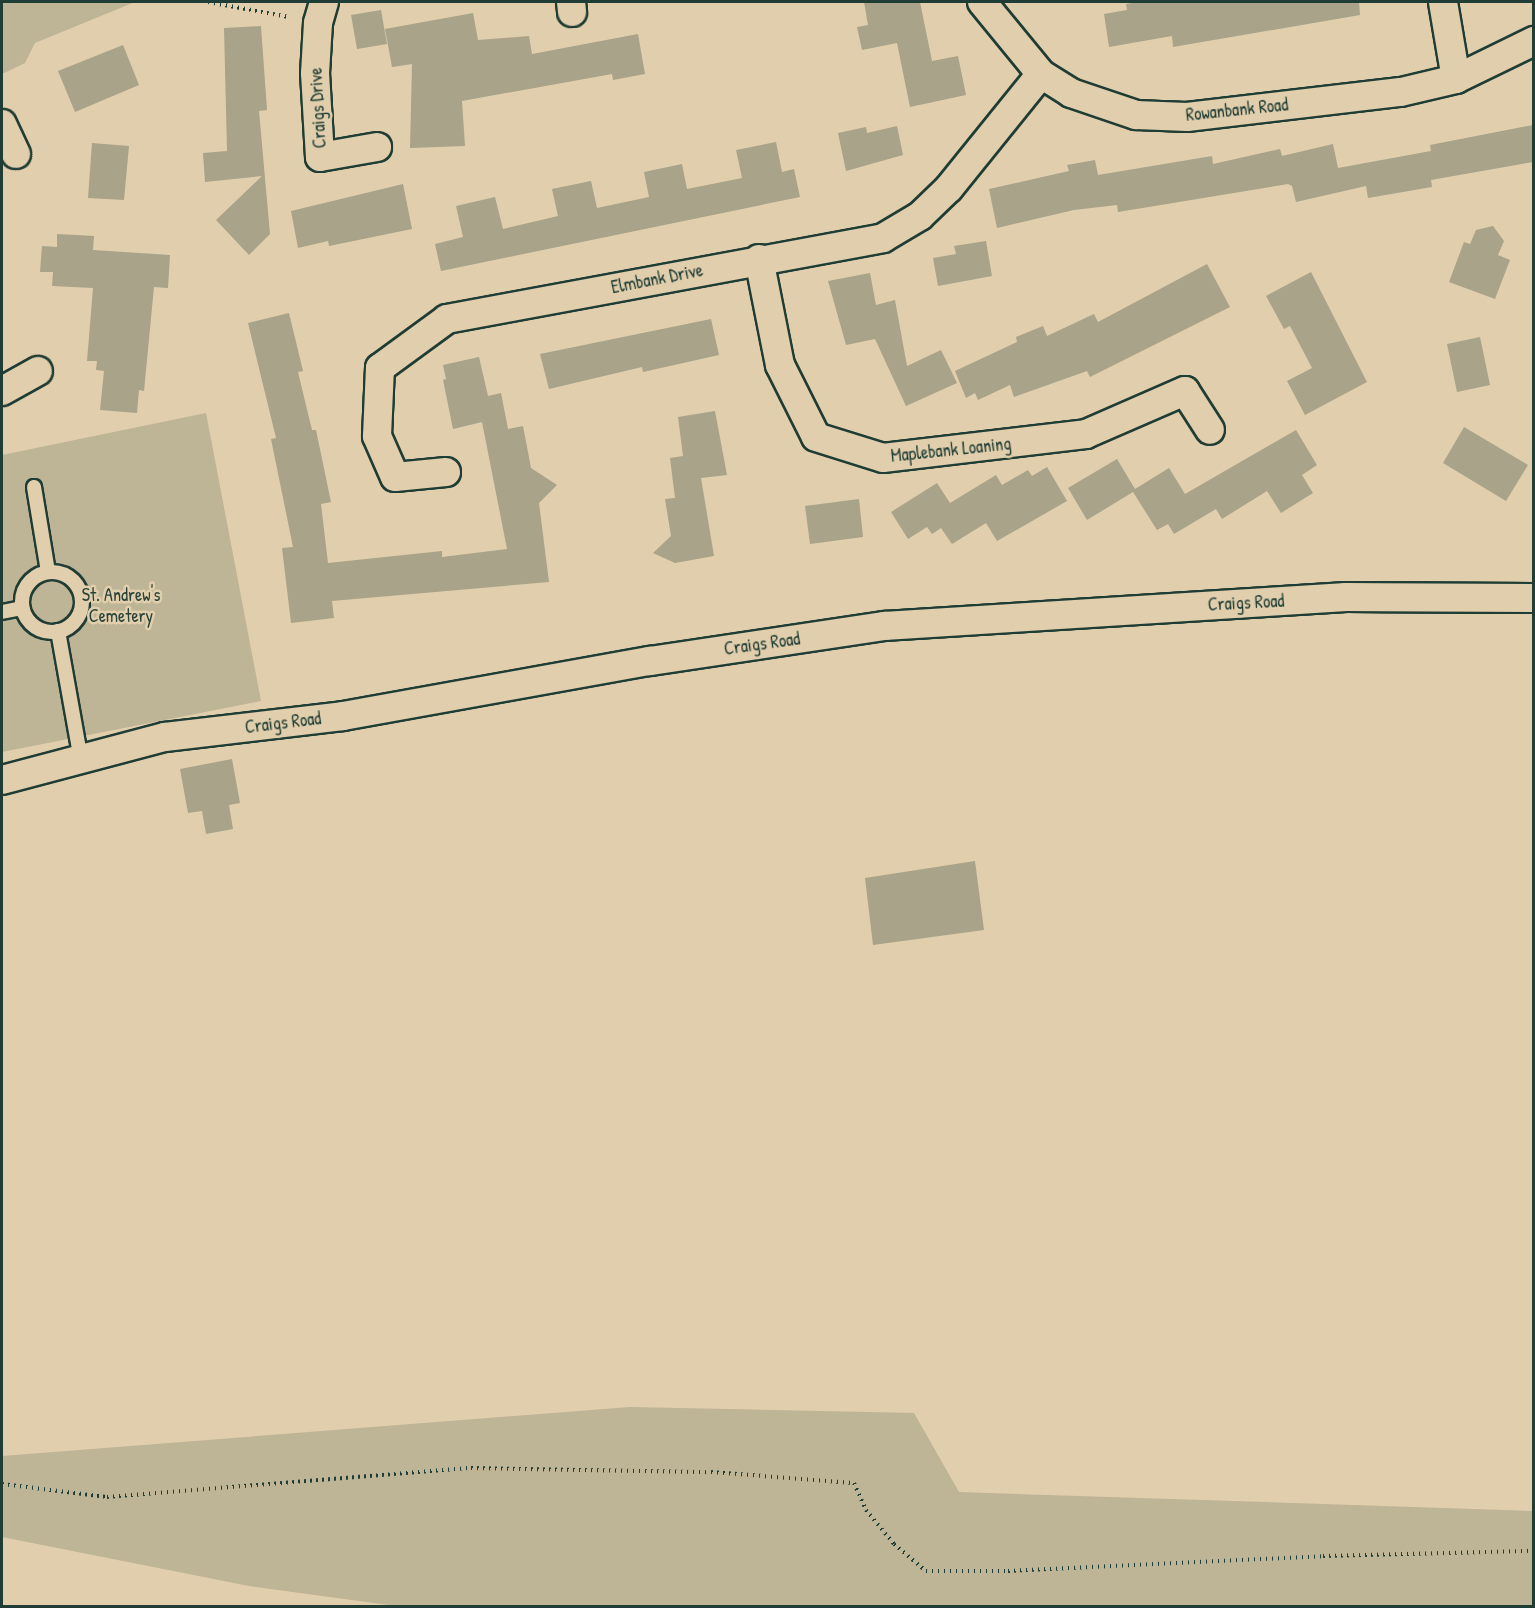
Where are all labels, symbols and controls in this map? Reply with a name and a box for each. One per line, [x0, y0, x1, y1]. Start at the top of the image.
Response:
street label: Craigs Drive [305, 67, 331, 149]
street label: Rowanbank Road [1185, 94, 1289, 126]
street label: Elmbank Drive [609, 260, 705, 298]
street label: Maplebank Loaning [890, 433, 1012, 467]
park label: St. Andrew's Cemetery [82, 585, 160, 628]
street label: Craigs Road [1207, 590, 1285, 616]
street label: Craigs Road [723, 628, 801, 660]
street label: Craigs Road [244, 708, 322, 738]

